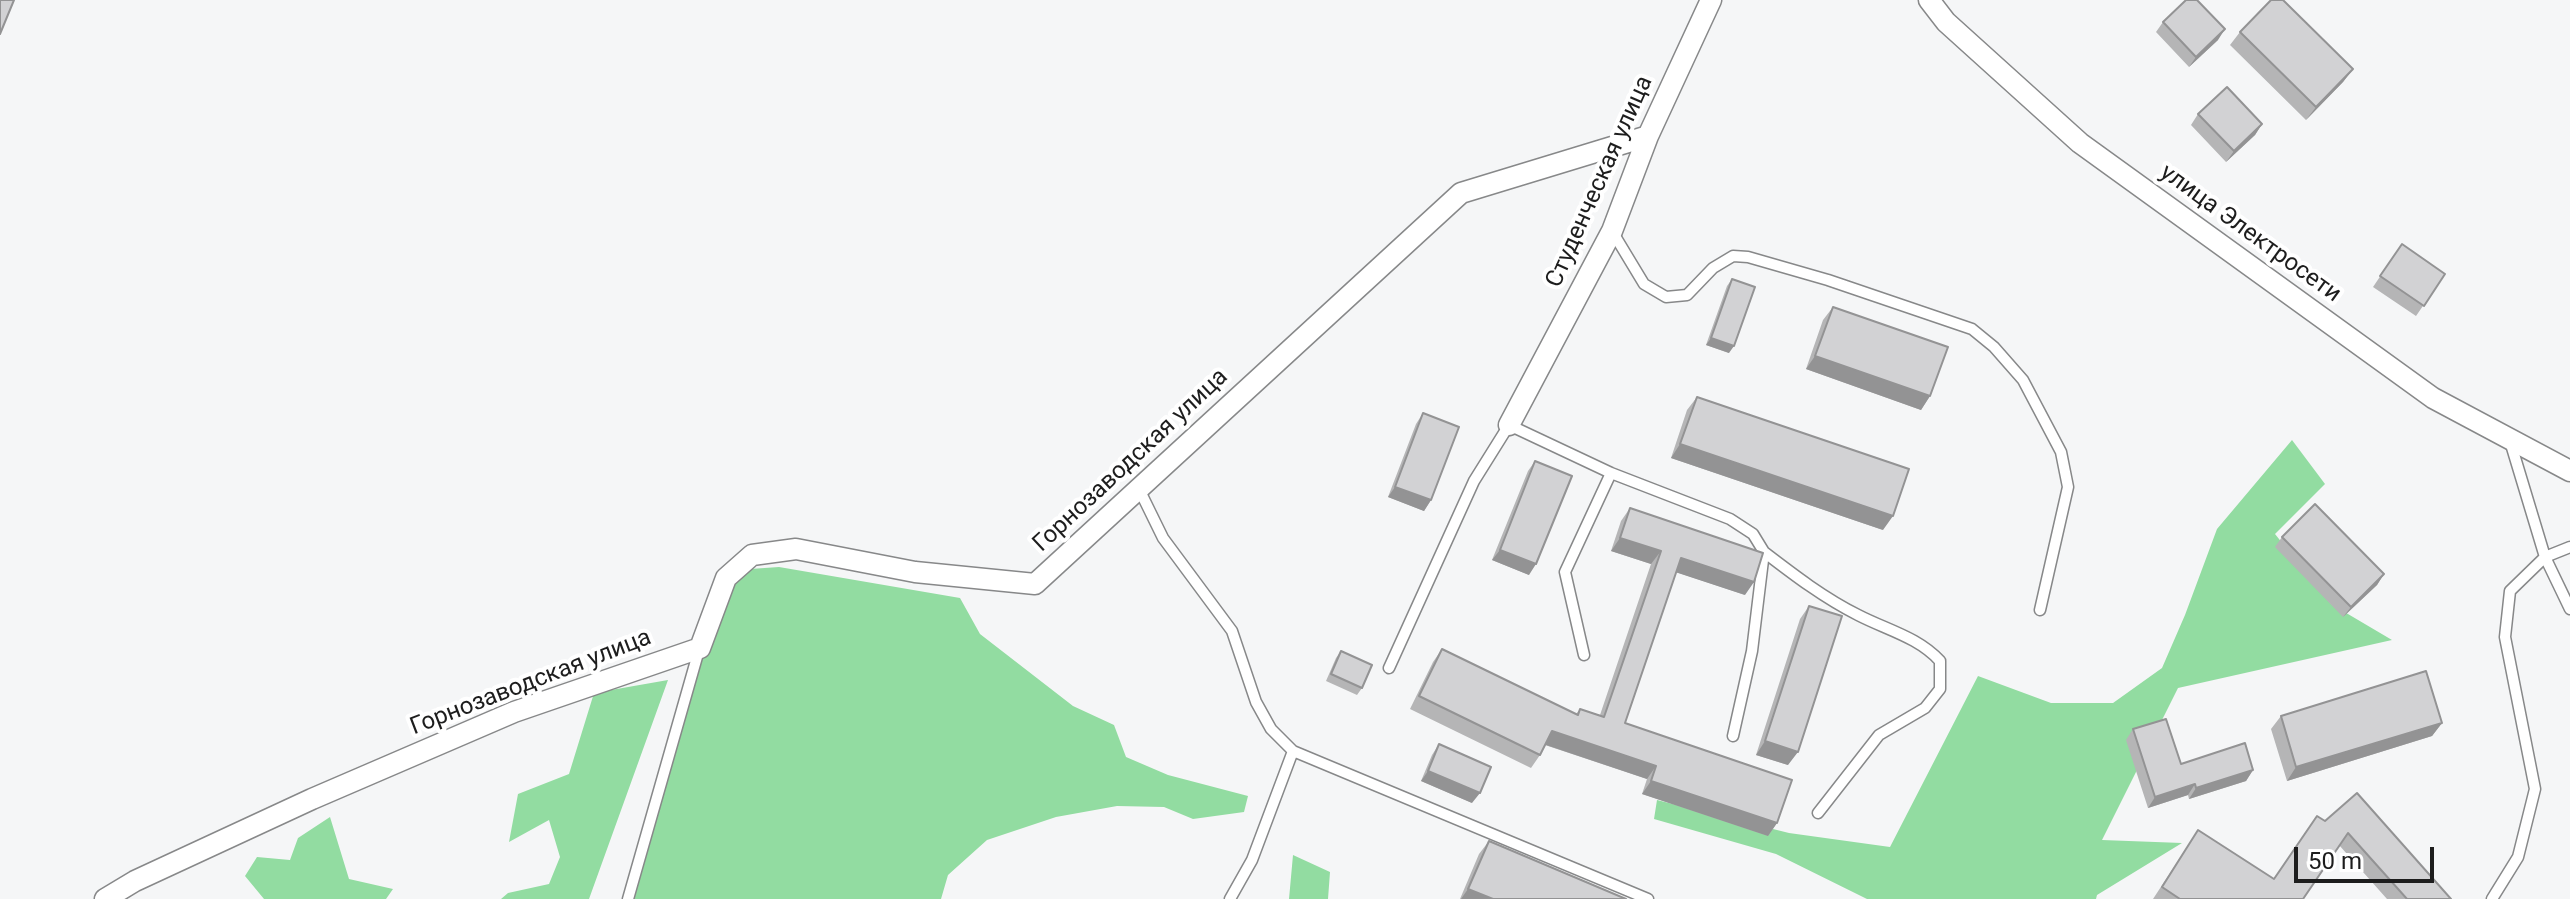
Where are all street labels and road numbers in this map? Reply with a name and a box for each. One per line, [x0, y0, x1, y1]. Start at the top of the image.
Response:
street label: Студенческая улица [1540, 72, 1660, 292]
street label: улица Электросети [2154, 159, 2346, 309]
street label: Горнозаводская улица [1028, 363, 1234, 559]
street label: Горнозаводская улица [406, 624, 656, 742]

